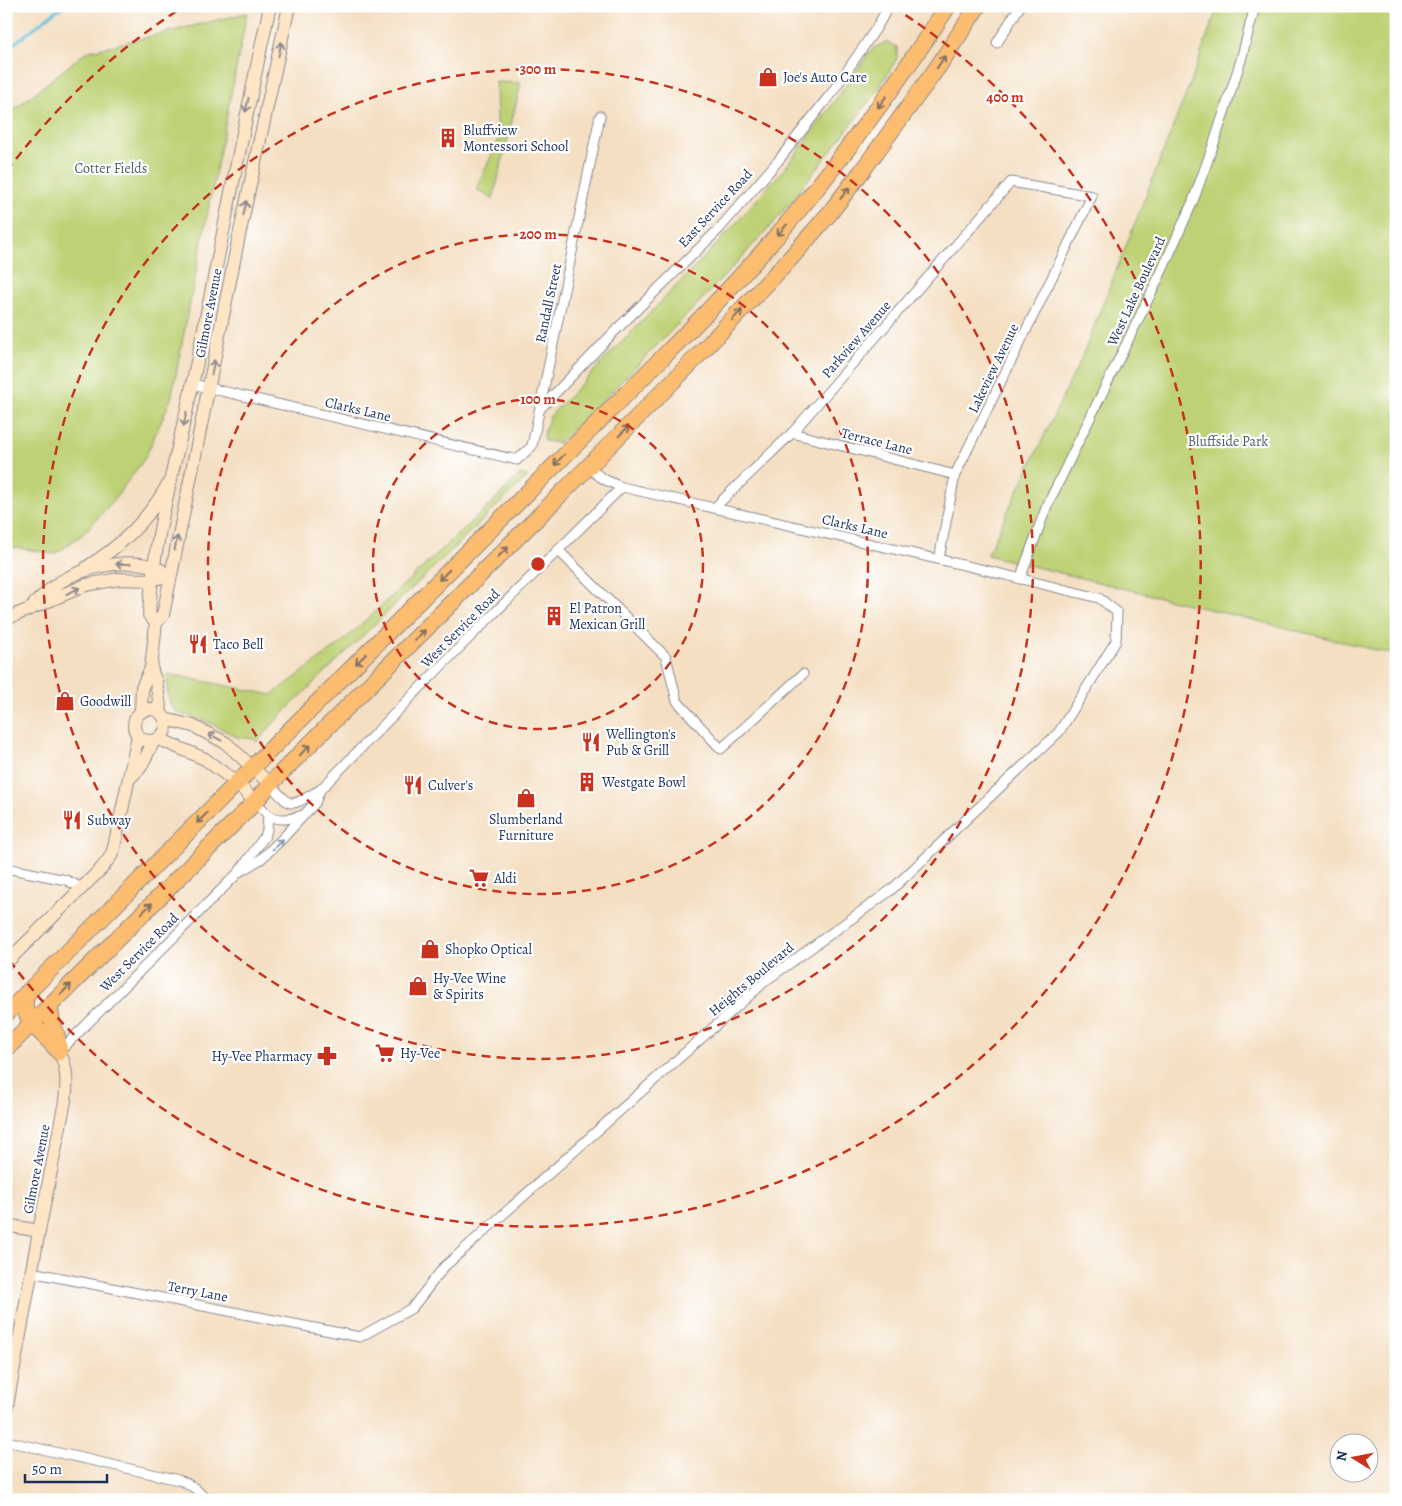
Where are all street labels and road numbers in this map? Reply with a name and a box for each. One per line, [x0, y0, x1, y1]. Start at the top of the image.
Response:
street label: East Service Road [674, 165, 757, 252]
street label: West Lake Boulevard [1102, 233, 1170, 350]
street label: Randall Street [531, 261, 566, 344]
street label: Gilmore Avenue [190, 267, 226, 360]
street label: Parkview Avenue [817, 296, 895, 382]
street label: Lakeview Avenue [964, 320, 1023, 416]
street label: Clarks Lane [323, 393, 393, 426]
street label: Terrace Lane [839, 423, 914, 459]
street label: Clarks Lane [820, 510, 890, 543]
street label: West Service Road [416, 584, 504, 673]
street label: West Service Road [95, 908, 183, 997]
street label: Heights Boulevard [705, 938, 798, 1021]
street label: Gilmore Avenue [18, 1123, 54, 1216]
street label: Terry Lane [166, 1276, 229, 1307]

